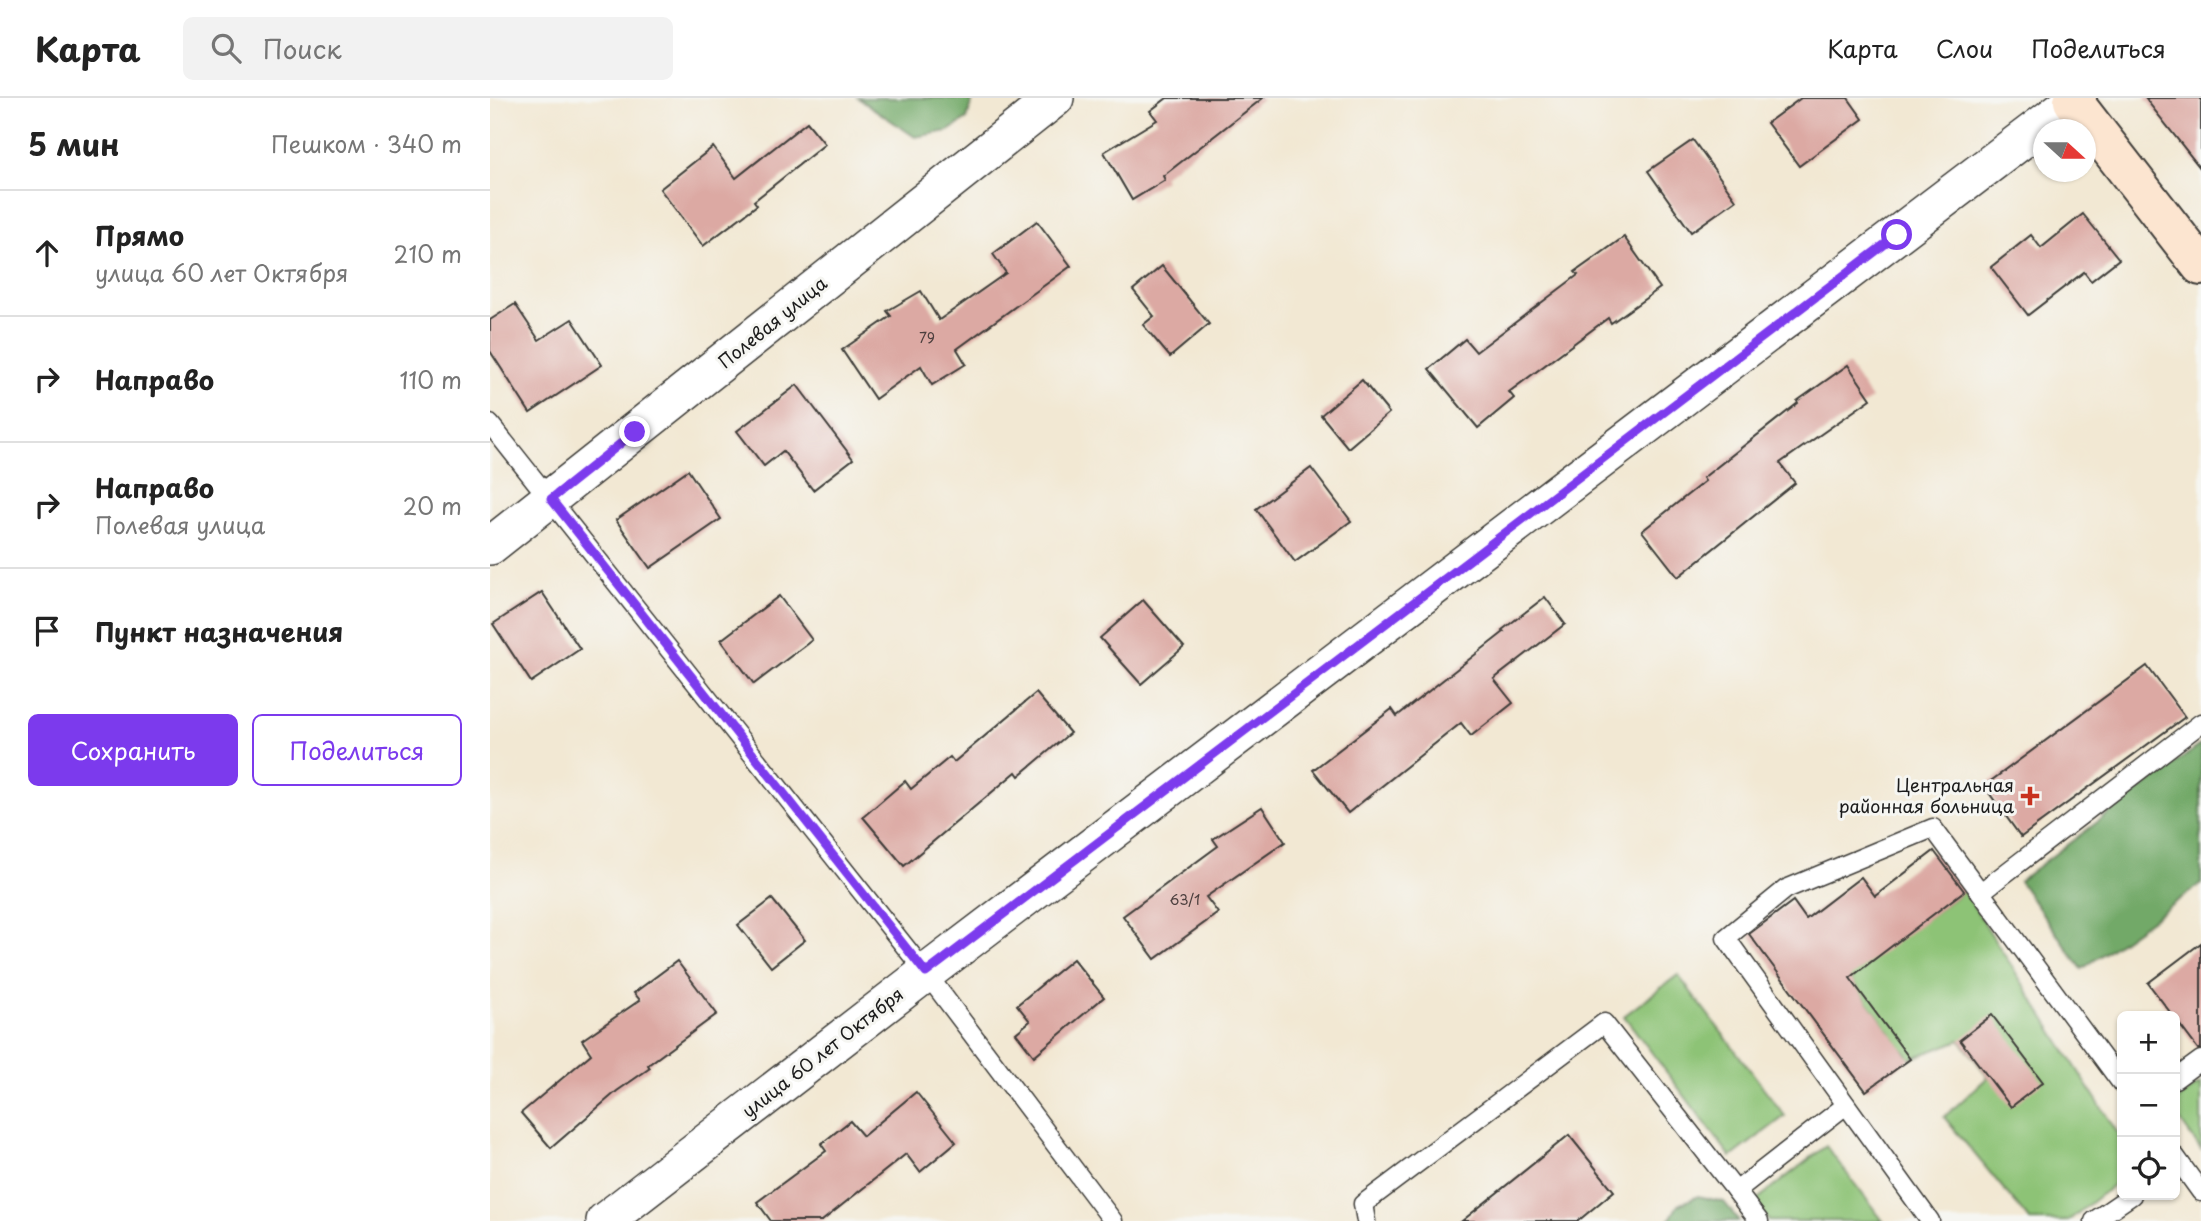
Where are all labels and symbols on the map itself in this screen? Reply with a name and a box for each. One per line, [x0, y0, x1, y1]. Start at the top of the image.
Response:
north arrow [2033, 119, 2096, 182]
route start [1881, 219, 1912, 250]
street label: Полевая улица [712, 269, 833, 374]
house number: 79 [919, 327, 935, 348]
route end [619, 416, 650, 447]
place label: Центральная районная больница [1838, 771, 2015, 819]
marker: Центральная районная больница [2020, 786, 2040, 806]
house number: 63/1 [1170, 889, 1200, 910]
street label: улица 60 лет Октября [736, 980, 909, 1124]

